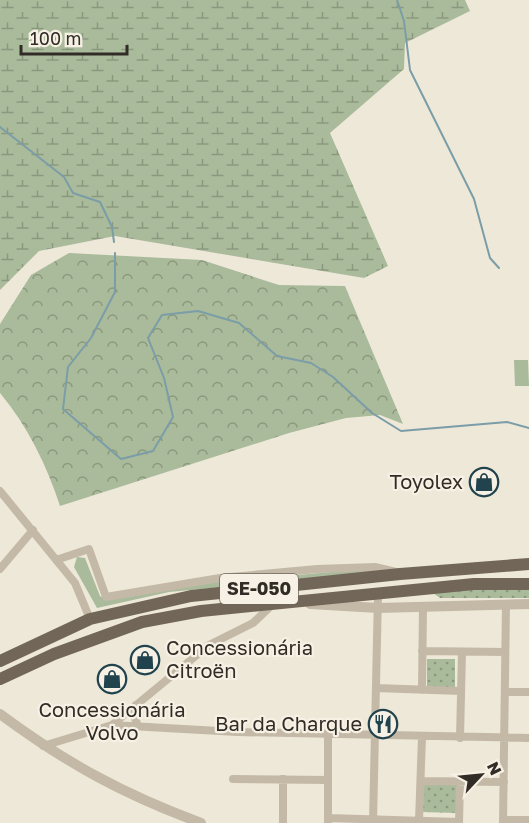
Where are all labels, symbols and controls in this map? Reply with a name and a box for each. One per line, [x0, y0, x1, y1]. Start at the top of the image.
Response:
scale bar [21, 18, 128, 56]
text: 100 m [30, 27, 81, 49]
shop icon: Toyolex [468, 466, 500, 498]
place label: Toyolex [390, 469, 463, 493]
road number: SE-050 [220, 574, 298, 604]
place label: Concessionária Citroën [166, 635, 313, 682]
shop icon: Concessionária Citroën [129, 644, 161, 676]
shop icon: Concessionária Volvo [96, 663, 128, 695]
place label: Concessionária Volvo [38, 697, 186, 744]
restaurant icon: Bar da Charque [367, 708, 399, 740]
place label: Bar da Charque [215, 711, 362, 735]
north arrow [451, 745, 511, 805]
text: N [483, 759, 506, 778]

